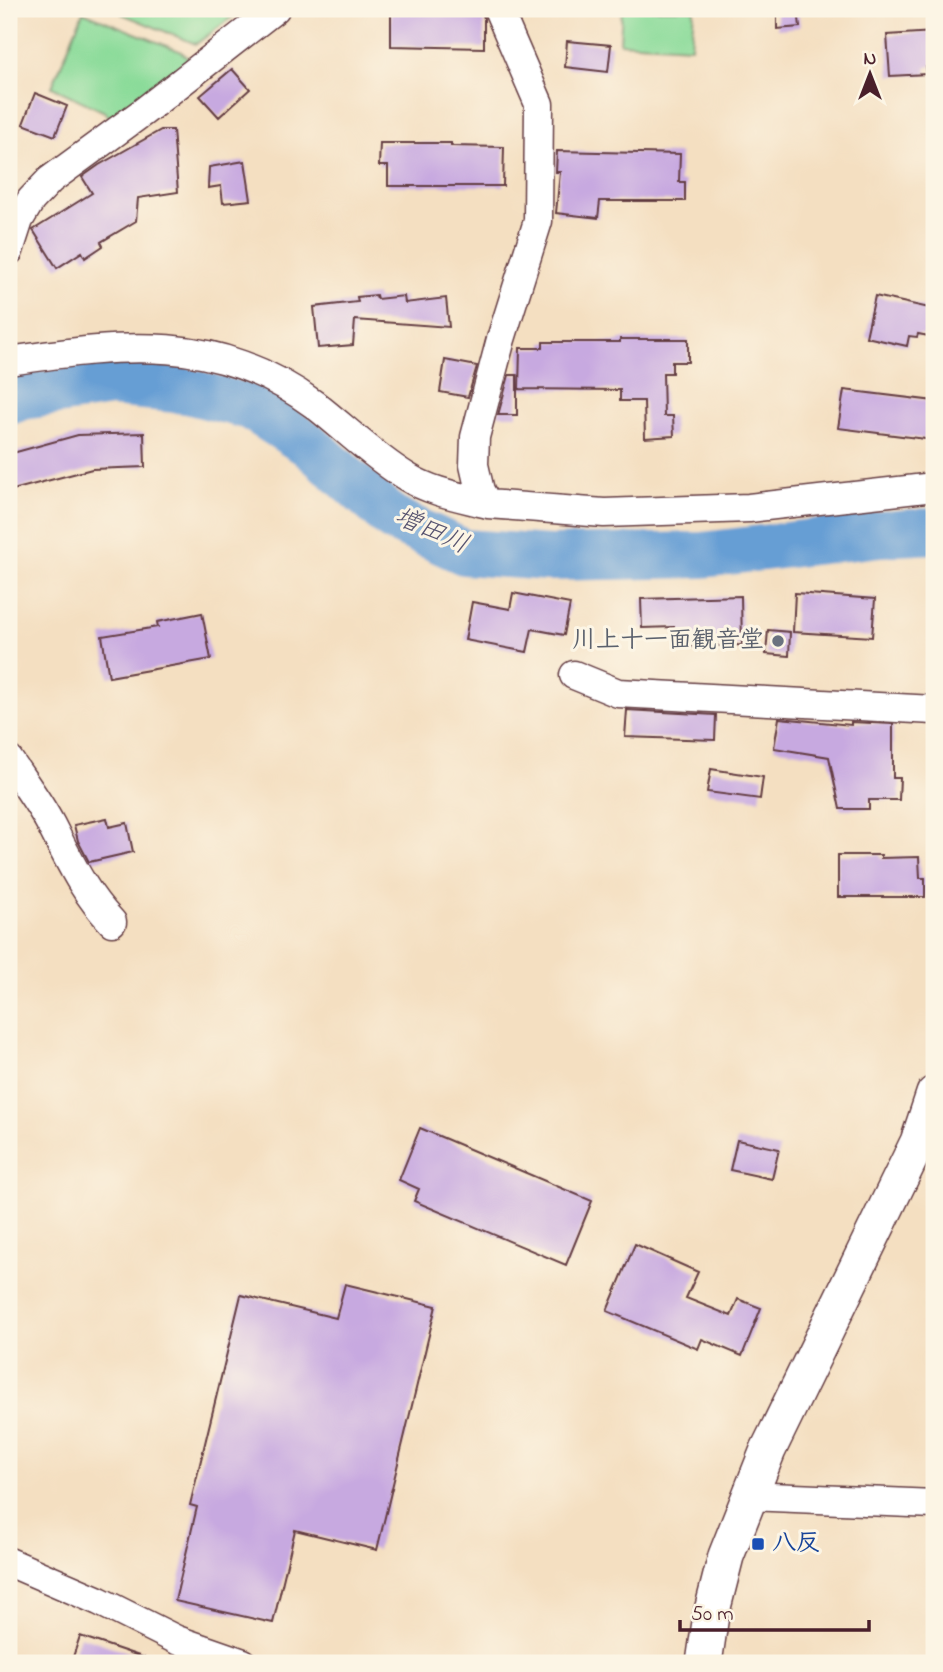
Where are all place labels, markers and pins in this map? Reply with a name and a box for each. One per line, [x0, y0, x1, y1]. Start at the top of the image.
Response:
place label: 川上十一面観音堂 [572, 624, 764, 659]
marker: 川上十一面観音堂 [770, 633, 786, 649]
place label: 八反 [772, 1527, 820, 1562]
marker: 八反 [750, 1536, 766, 1552]

